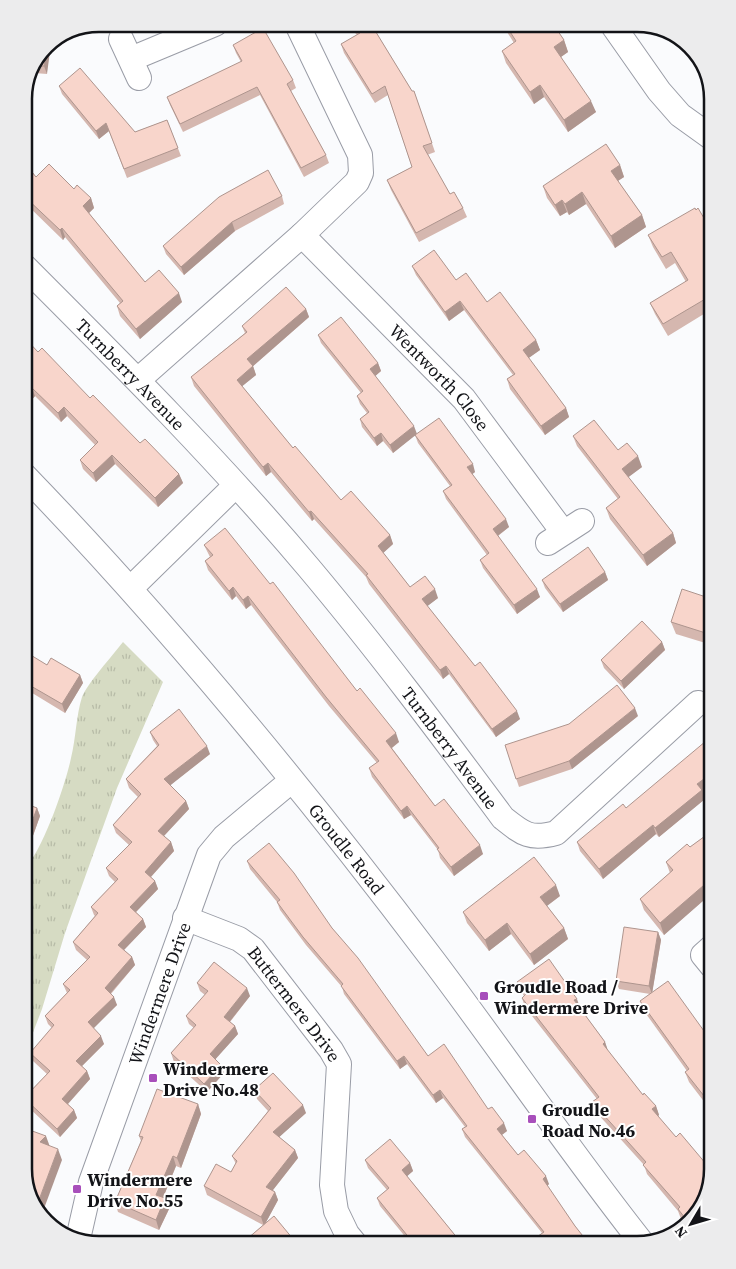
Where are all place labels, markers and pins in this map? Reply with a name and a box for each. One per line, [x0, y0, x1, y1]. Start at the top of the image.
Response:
place label: Groudle Road / Windermere Drive [494, 974, 648, 1020]
marker: Groudle Road / Windermere Drive [478, 990, 490, 1002]
place label: Windermere Drive No.48 [163, 1056, 268, 1102]
marker: Windermere Drive No.48 [147, 1072, 159, 1084]
place label: Groudle Road No.46 [542, 1097, 636, 1143]
marker: Groudle Road No.46 [526, 1113, 538, 1125]
place label: Windermere Drive No.55 [87, 1167, 192, 1213]
marker: Windermere Drive No.55 [71, 1183, 83, 1195]

